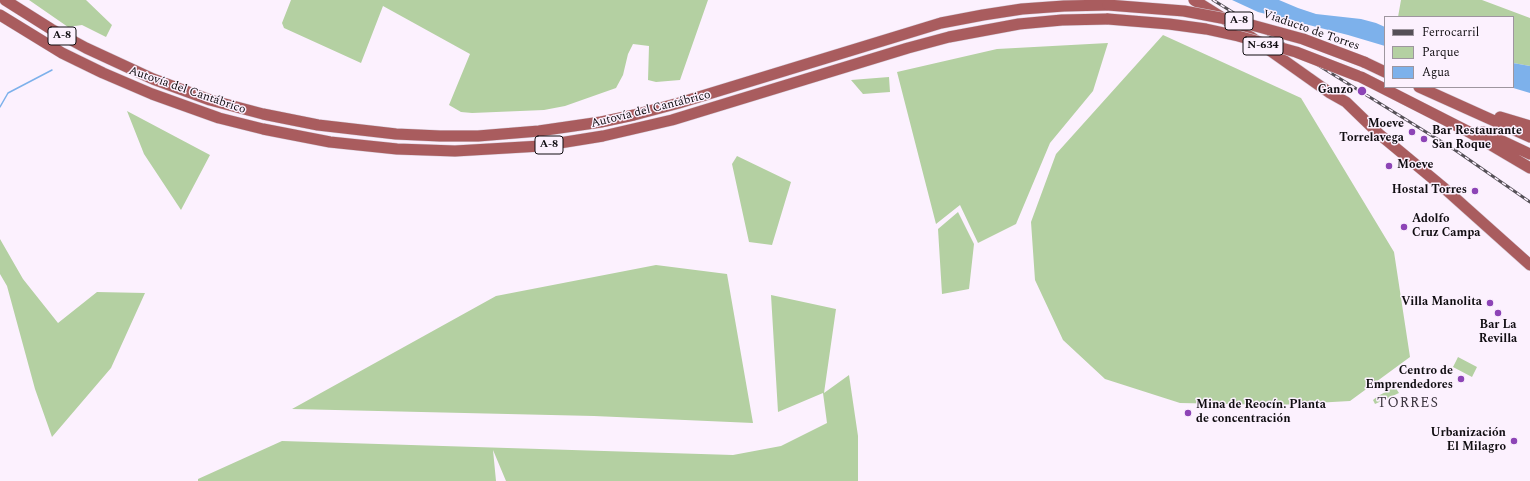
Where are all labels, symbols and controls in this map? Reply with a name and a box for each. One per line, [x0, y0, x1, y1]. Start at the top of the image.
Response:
street label: Viaducto de Torres [1261, 8, 1361, 54]
road number: A-8 [1225, 12, 1253, 30]
legend [1384, 16, 1514, 88]
text: Ferrocarril [1422, 23, 1479, 42]
road number: A-8 [48, 27, 76, 45]
road number: N-634 [1243, 37, 1283, 55]
text: Parque [1422, 43, 1459, 62]
text: Agua [1422, 63, 1450, 82]
street label: Autovía del Cantábrico [127, 64, 247, 118]
place label: Ganzo [1318, 84, 1353, 98]
marker: Ganzo [1356, 85, 1368, 97]
street label: Autovía del Cantábrico [590, 88, 712, 132]
place label: Moeve Torrelavega [1339, 118, 1404, 146]
place label: Bar Restaurante San Roque [1432, 125, 1522, 153]
marker: Moeve Torrelavega [1407, 127, 1417, 137]
marker: Bar Restaurante San Roque [1419, 134, 1429, 144]
road number: A-8 [535, 136, 563, 154]
place label: Moeve [1397, 159, 1433, 173]
marker: Moeve [1384, 161, 1394, 171]
place label: Hostal Torres [1392, 184, 1467, 198]
marker: Hostal Torres [1470, 186, 1480, 196]
place label: Adolfo Cruz Campa [1412, 213, 1481, 241]
marker: Adolfo Cruz Campa [1399, 222, 1409, 232]
place label: Villa Manolita [1401, 296, 1482, 310]
marker: Villa Manolita [1485, 298, 1495, 308]
marker: Bar La Revilla [1493, 308, 1503, 318]
place label: Bar La Revilla [1479, 319, 1517, 347]
place label: Centro de Emprendedores [1366, 365, 1453, 393]
marker: Centro de Emprendedores [1456, 374, 1466, 384]
district label: TORRES [1377, 396, 1439, 412]
place label: Mina de Reocín. Planta de concentración [1196, 399, 1326, 427]
marker: Mina de Reocín. Planta de concentración [1183, 408, 1193, 418]
place label: Urbanización El Milagro [1430, 427, 1506, 455]
marker: Urbanización El Milagro [1509, 436, 1519, 446]

